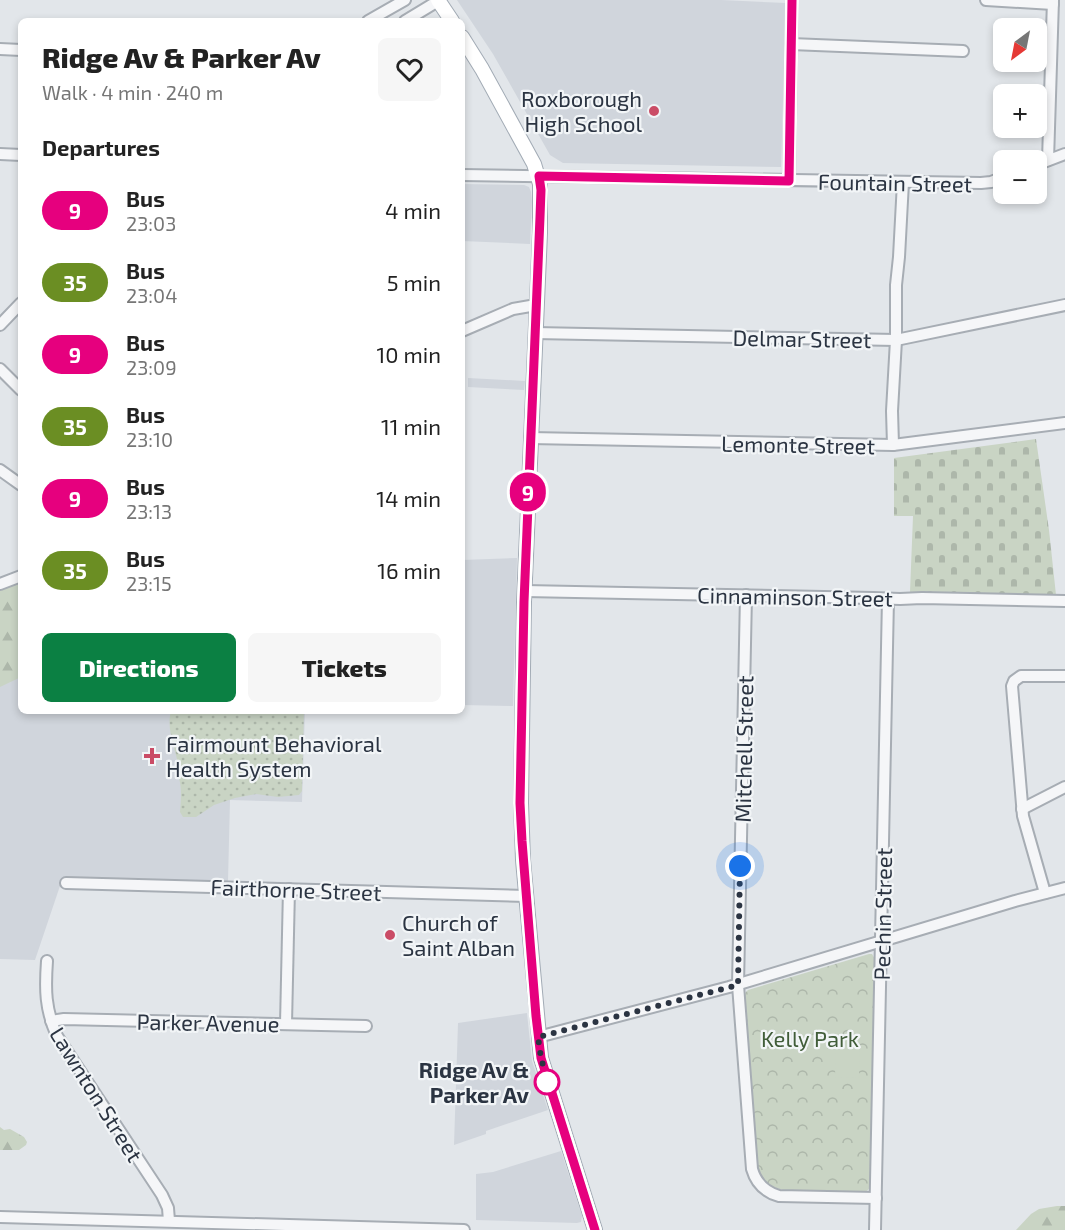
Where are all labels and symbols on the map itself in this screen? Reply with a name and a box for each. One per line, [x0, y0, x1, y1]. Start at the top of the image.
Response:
north arrow [993, 18, 1047, 72]
place label: Roxborough High School [521, 85, 642, 136]
marker: Roxborough High School [647, 104, 661, 118]
street label: Fountain Street [818, 168, 972, 196]
street label: Delmar Street [732, 324, 872, 352]
street label: Lemonte Street [721, 430, 875, 458]
line badge: 9 [508, 472, 548, 512]
street label: Cinnaminson Street [697, 581, 893, 611]
street label: Mitchell Street [729, 675, 757, 823]
place label: Fairmount Behavioral Health System [166, 730, 382, 781]
marker: Fairmount Behavioral Health System [143, 747, 161, 765]
street label: Pechin Street [868, 848, 896, 980]
your location [725, 851, 755, 881]
street label: Fairthorne Street [210, 873, 382, 905]
place label: Church of Saint Alban [402, 909, 515, 960]
marker: Church of Saint Alban [383, 928, 397, 942]
street label: Parker Avenue [136, 1008, 280, 1036]
street label: Lawnton Street [45, 1022, 149, 1166]
park label: Kelly Park [761, 1025, 859, 1051]
place label: Ridge Av & Parker Av [419, 1056, 530, 1107]
marker: Ridge Av & Parker Av [534, 1069, 560, 1095]

